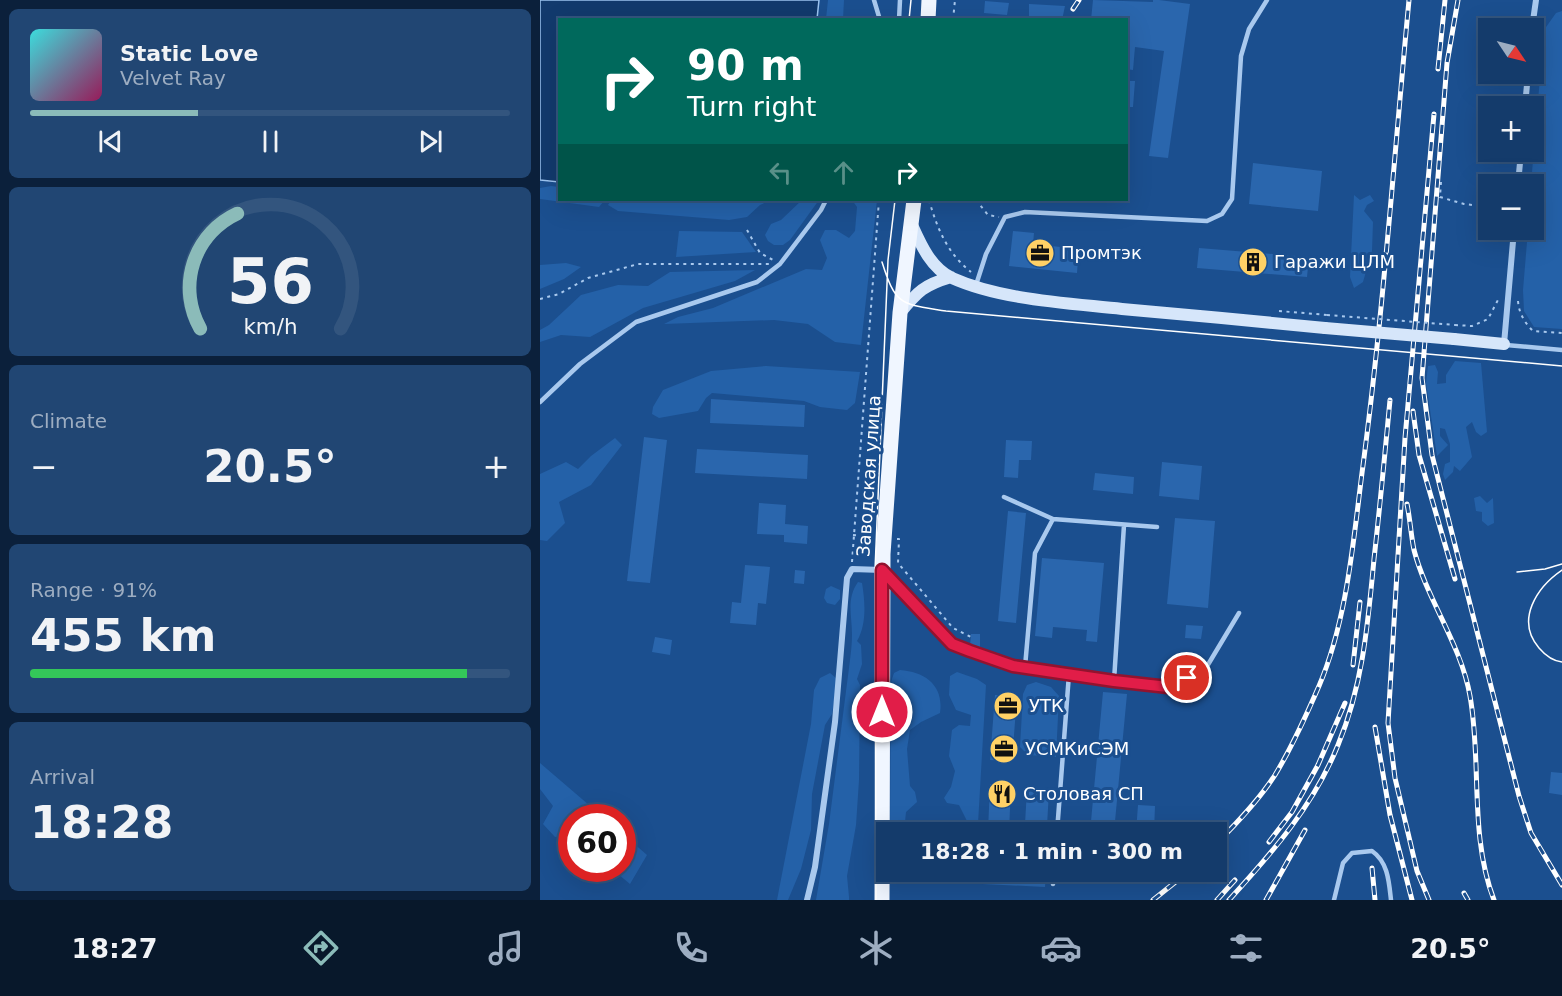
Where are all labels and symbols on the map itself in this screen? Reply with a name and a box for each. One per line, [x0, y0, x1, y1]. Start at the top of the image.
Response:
north arrow [1478, 18, 1544, 84]
office icon: Промтэк [1024, 237, 1056, 269]
place label: Промтэк [1061, 242, 1142, 263]
building icon: Гаражи ЦЛМ [1237, 246, 1269, 278]
place label: Гаражи ЦЛМ [1274, 251, 1395, 272]
street label: Заводская улица [852, 394, 885, 558]
pin [1161, 652, 1212, 703]
position arrow [850, 680, 914, 744]
office icon: УТК [992, 690, 1024, 722]
place label: УТК [1029, 695, 1064, 716]
office icon: УСМКиСЭМ [988, 733, 1020, 765]
place label: УСМКиСЭМ [1025, 738, 1129, 759]
restaurant icon: Столовая СП [986, 778, 1018, 810]
place label: Столовая СП [1023, 783, 1144, 804]
speed limit sign: 60 [558, 804, 636, 882]

